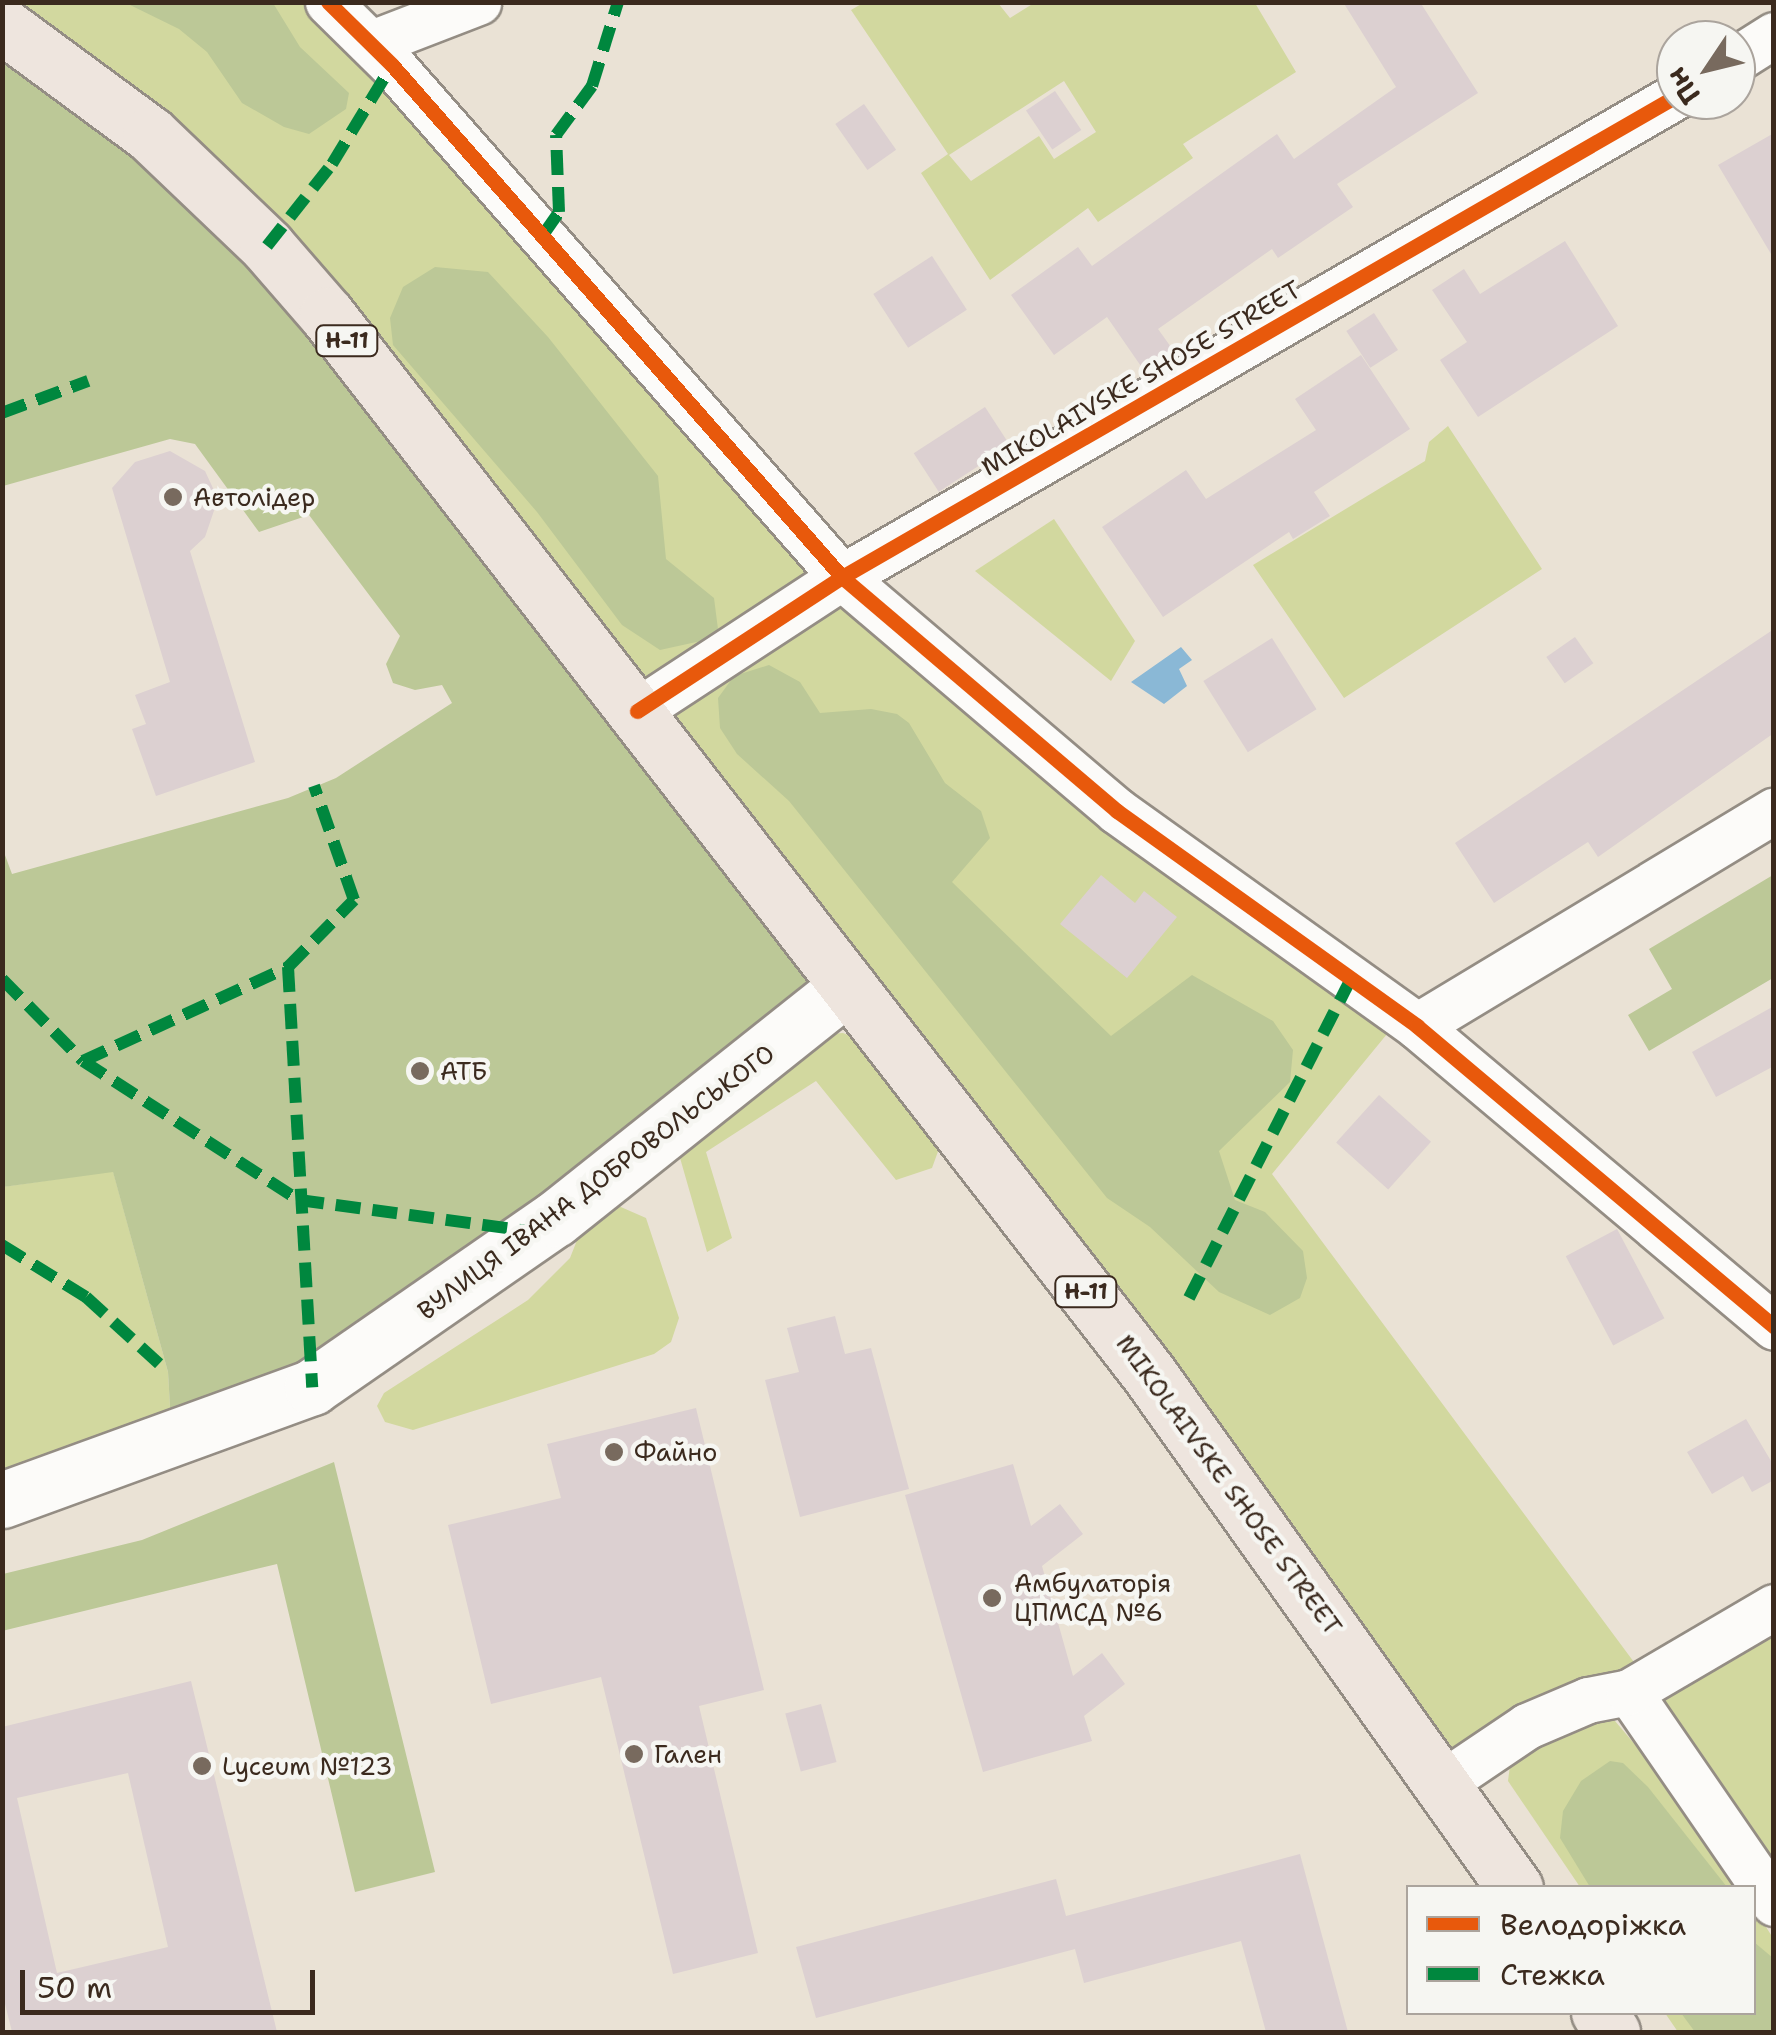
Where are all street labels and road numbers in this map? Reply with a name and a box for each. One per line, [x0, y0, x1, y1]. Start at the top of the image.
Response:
street label: MIKOLAIVSKE SHOSE STREET [976, 274, 1306, 482]
road number: Н-11 [314, 324, 380, 358]
street label: ВУЛИЦЯ ІВАНА ДОБРОВОЛЬСЬКОГО [412, 1038, 780, 1326]
road number: Н-11 [1054, 1275, 1118, 1309]
street label: MIKOLAIVSKE SHOSE STREET [1110, 1329, 1348, 1641]

